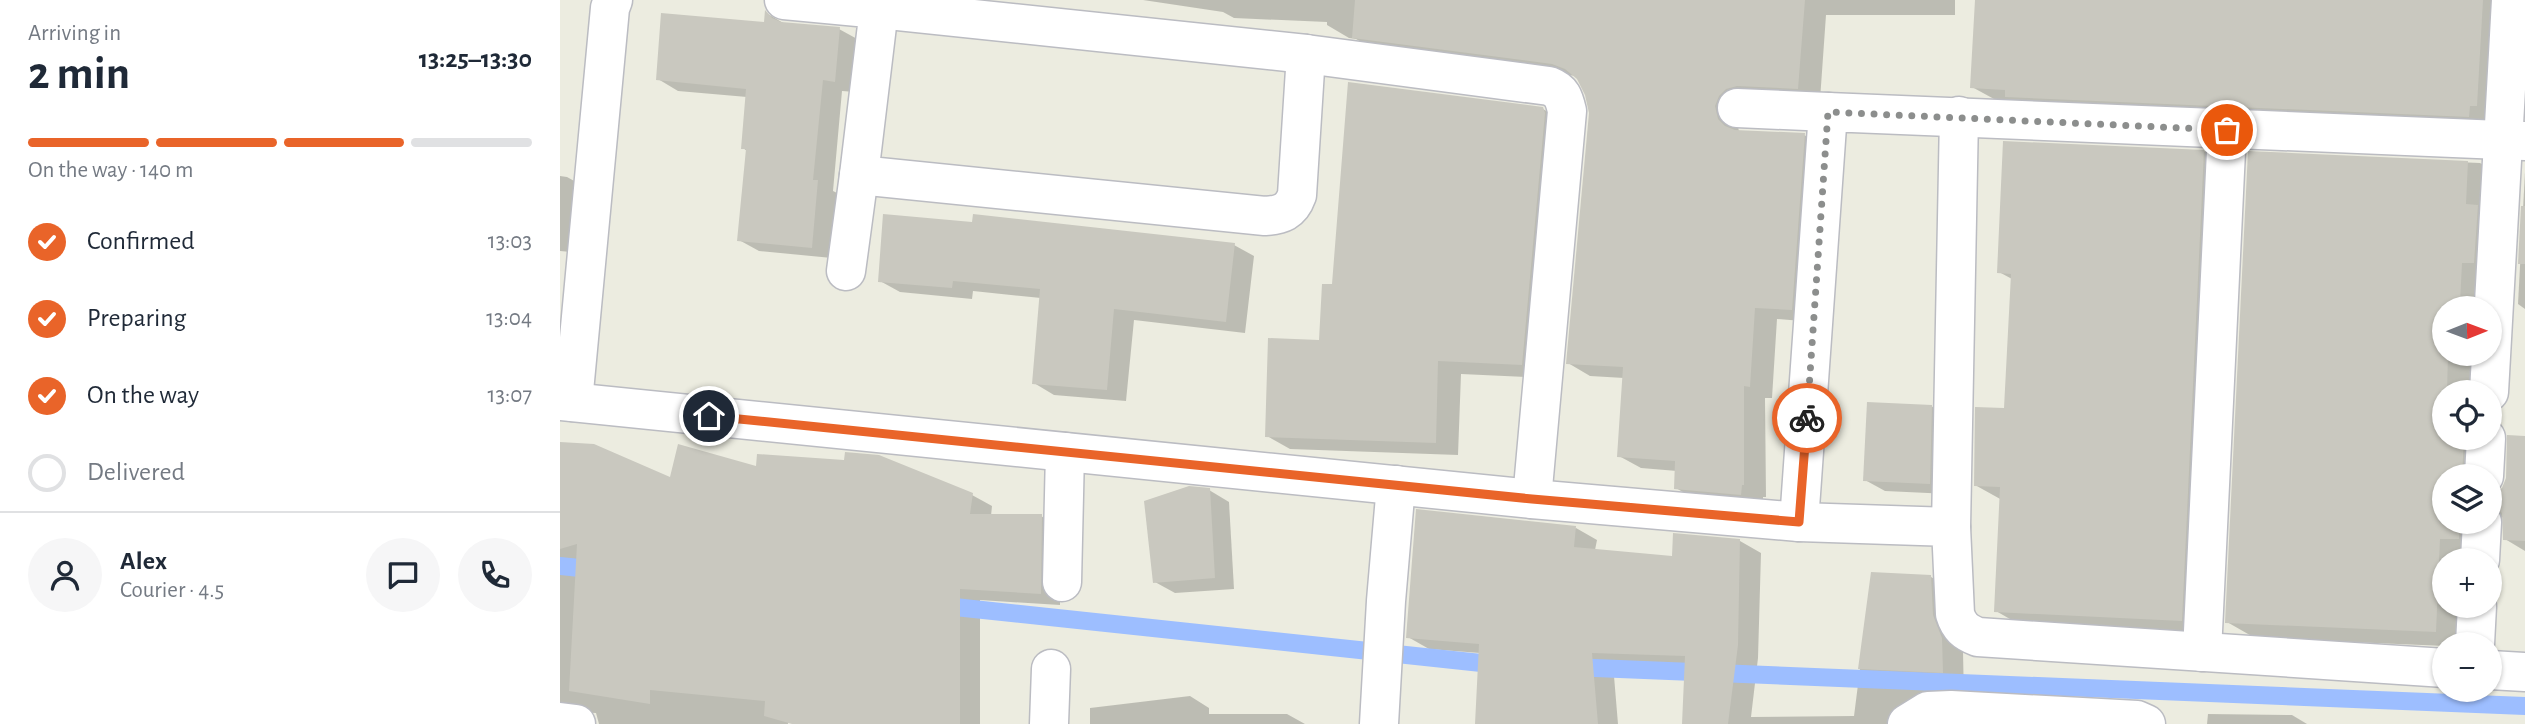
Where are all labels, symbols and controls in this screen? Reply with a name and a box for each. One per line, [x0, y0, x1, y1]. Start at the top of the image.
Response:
text: Arriving in [28, 22, 121, 45]
text: 13:25–13:30 [419, 46, 532, 72]
text: 2 min [28, 51, 130, 97]
pin [2197, 100, 2257, 160]
icon: bag [2208, 111, 2246, 149]
text: On the way · 140 m [28, 159, 193, 182]
icon: check [28, 223, 66, 261]
text: Confirmed [87, 228, 195, 254]
text: 13:03 [488, 230, 532, 253]
north arrow [2432, 296, 2502, 366]
map controls [2432, 296, 2502, 702]
icon: check [28, 300, 66, 338]
text: Preparing [87, 305, 186, 331]
text: 13:04 [486, 307, 532, 330]
icon: check [28, 377, 66, 415]
button: locate [2432, 380, 2502, 450]
text: On the way [87, 382, 199, 408]
courier [1772, 383, 1842, 453]
text: 13:07 [488, 384, 532, 407]
pin [679, 386, 739, 446]
icon: home [690, 397, 728, 435]
icon: bike [1788, 399, 1826, 437]
text: Delivered [87, 459, 185, 485]
button: layers [2432, 464, 2502, 534]
button: person [28, 538, 102, 612]
button: chat [366, 538, 440, 612]
button: phone [458, 538, 532, 612]
text: Alex [120, 548, 167, 574]
button: + [2432, 548, 2502, 618]
text: Courier · 4.5 [120, 579, 224, 602]
button: − [2432, 632, 2502, 702]

